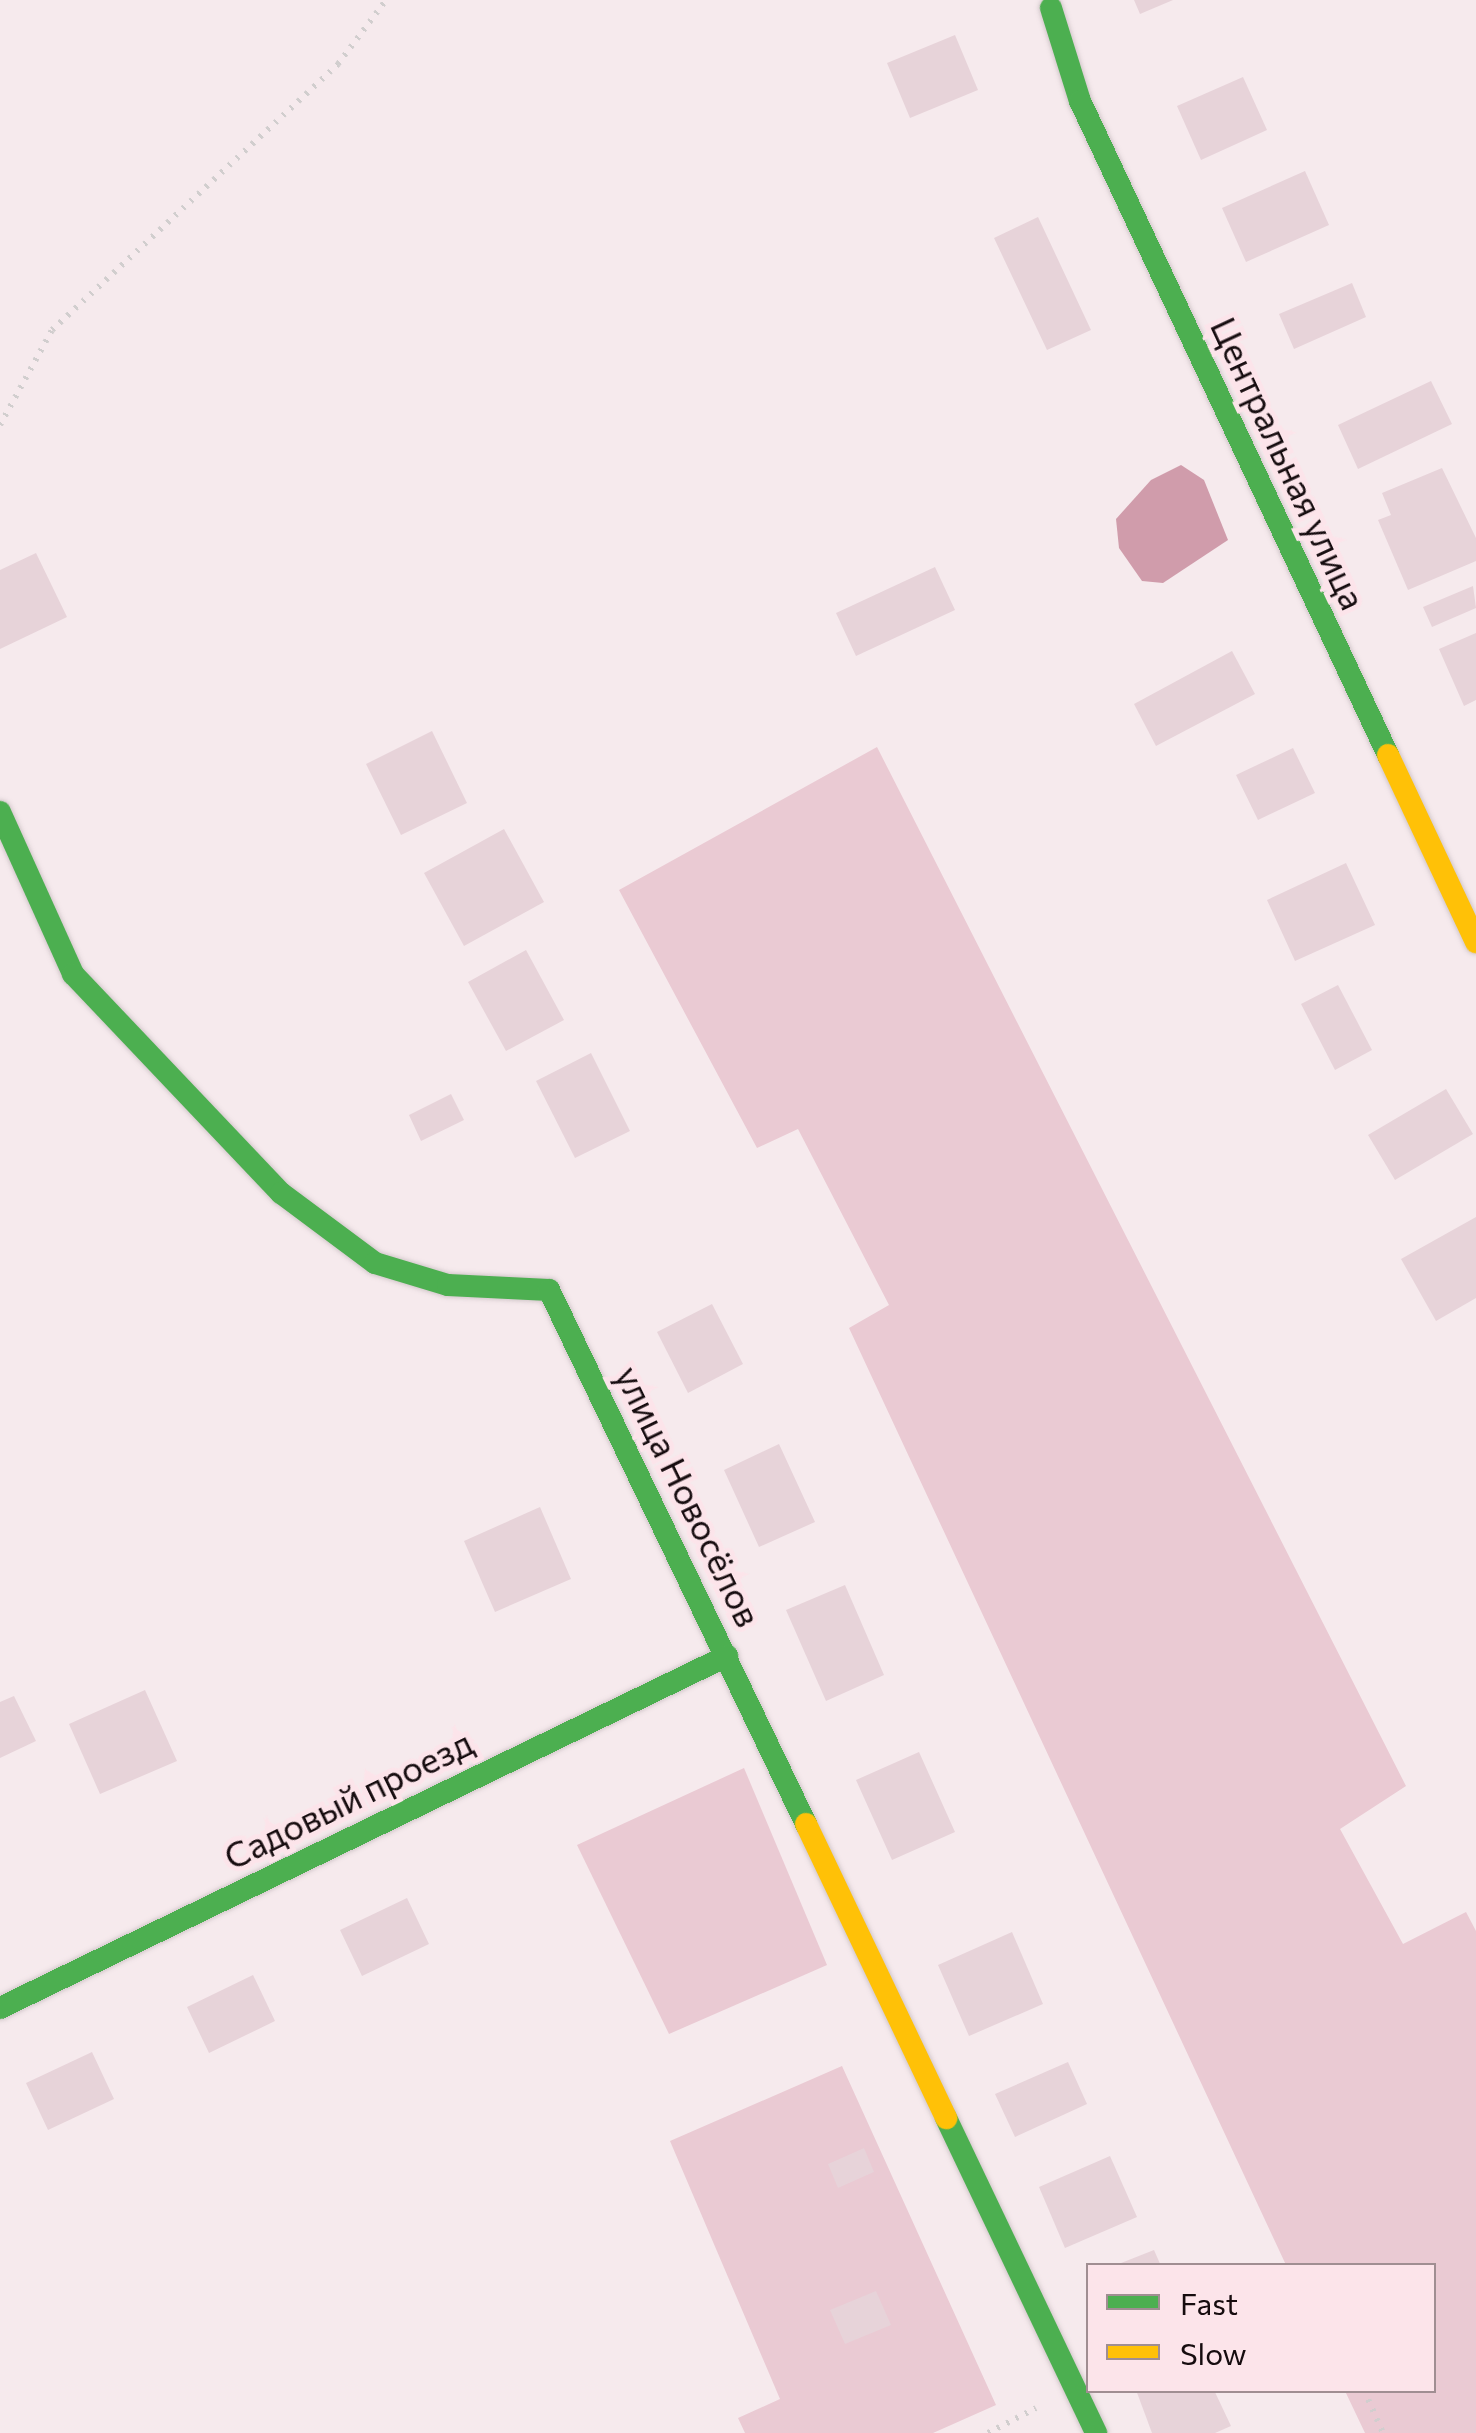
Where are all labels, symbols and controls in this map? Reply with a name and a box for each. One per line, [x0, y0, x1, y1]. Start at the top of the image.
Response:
street label: Центральная улица [1203, 310, 1375, 616]
street label: улица Новосёлов [608, 1359, 770, 1633]
street label: Садовый проезд [217, 1721, 479, 1877]
legend [1086, 2263, 1436, 2393]
text: Fast [1180, 2284, 1238, 2321]
text: Slow [1180, 2334, 1247, 2371]

